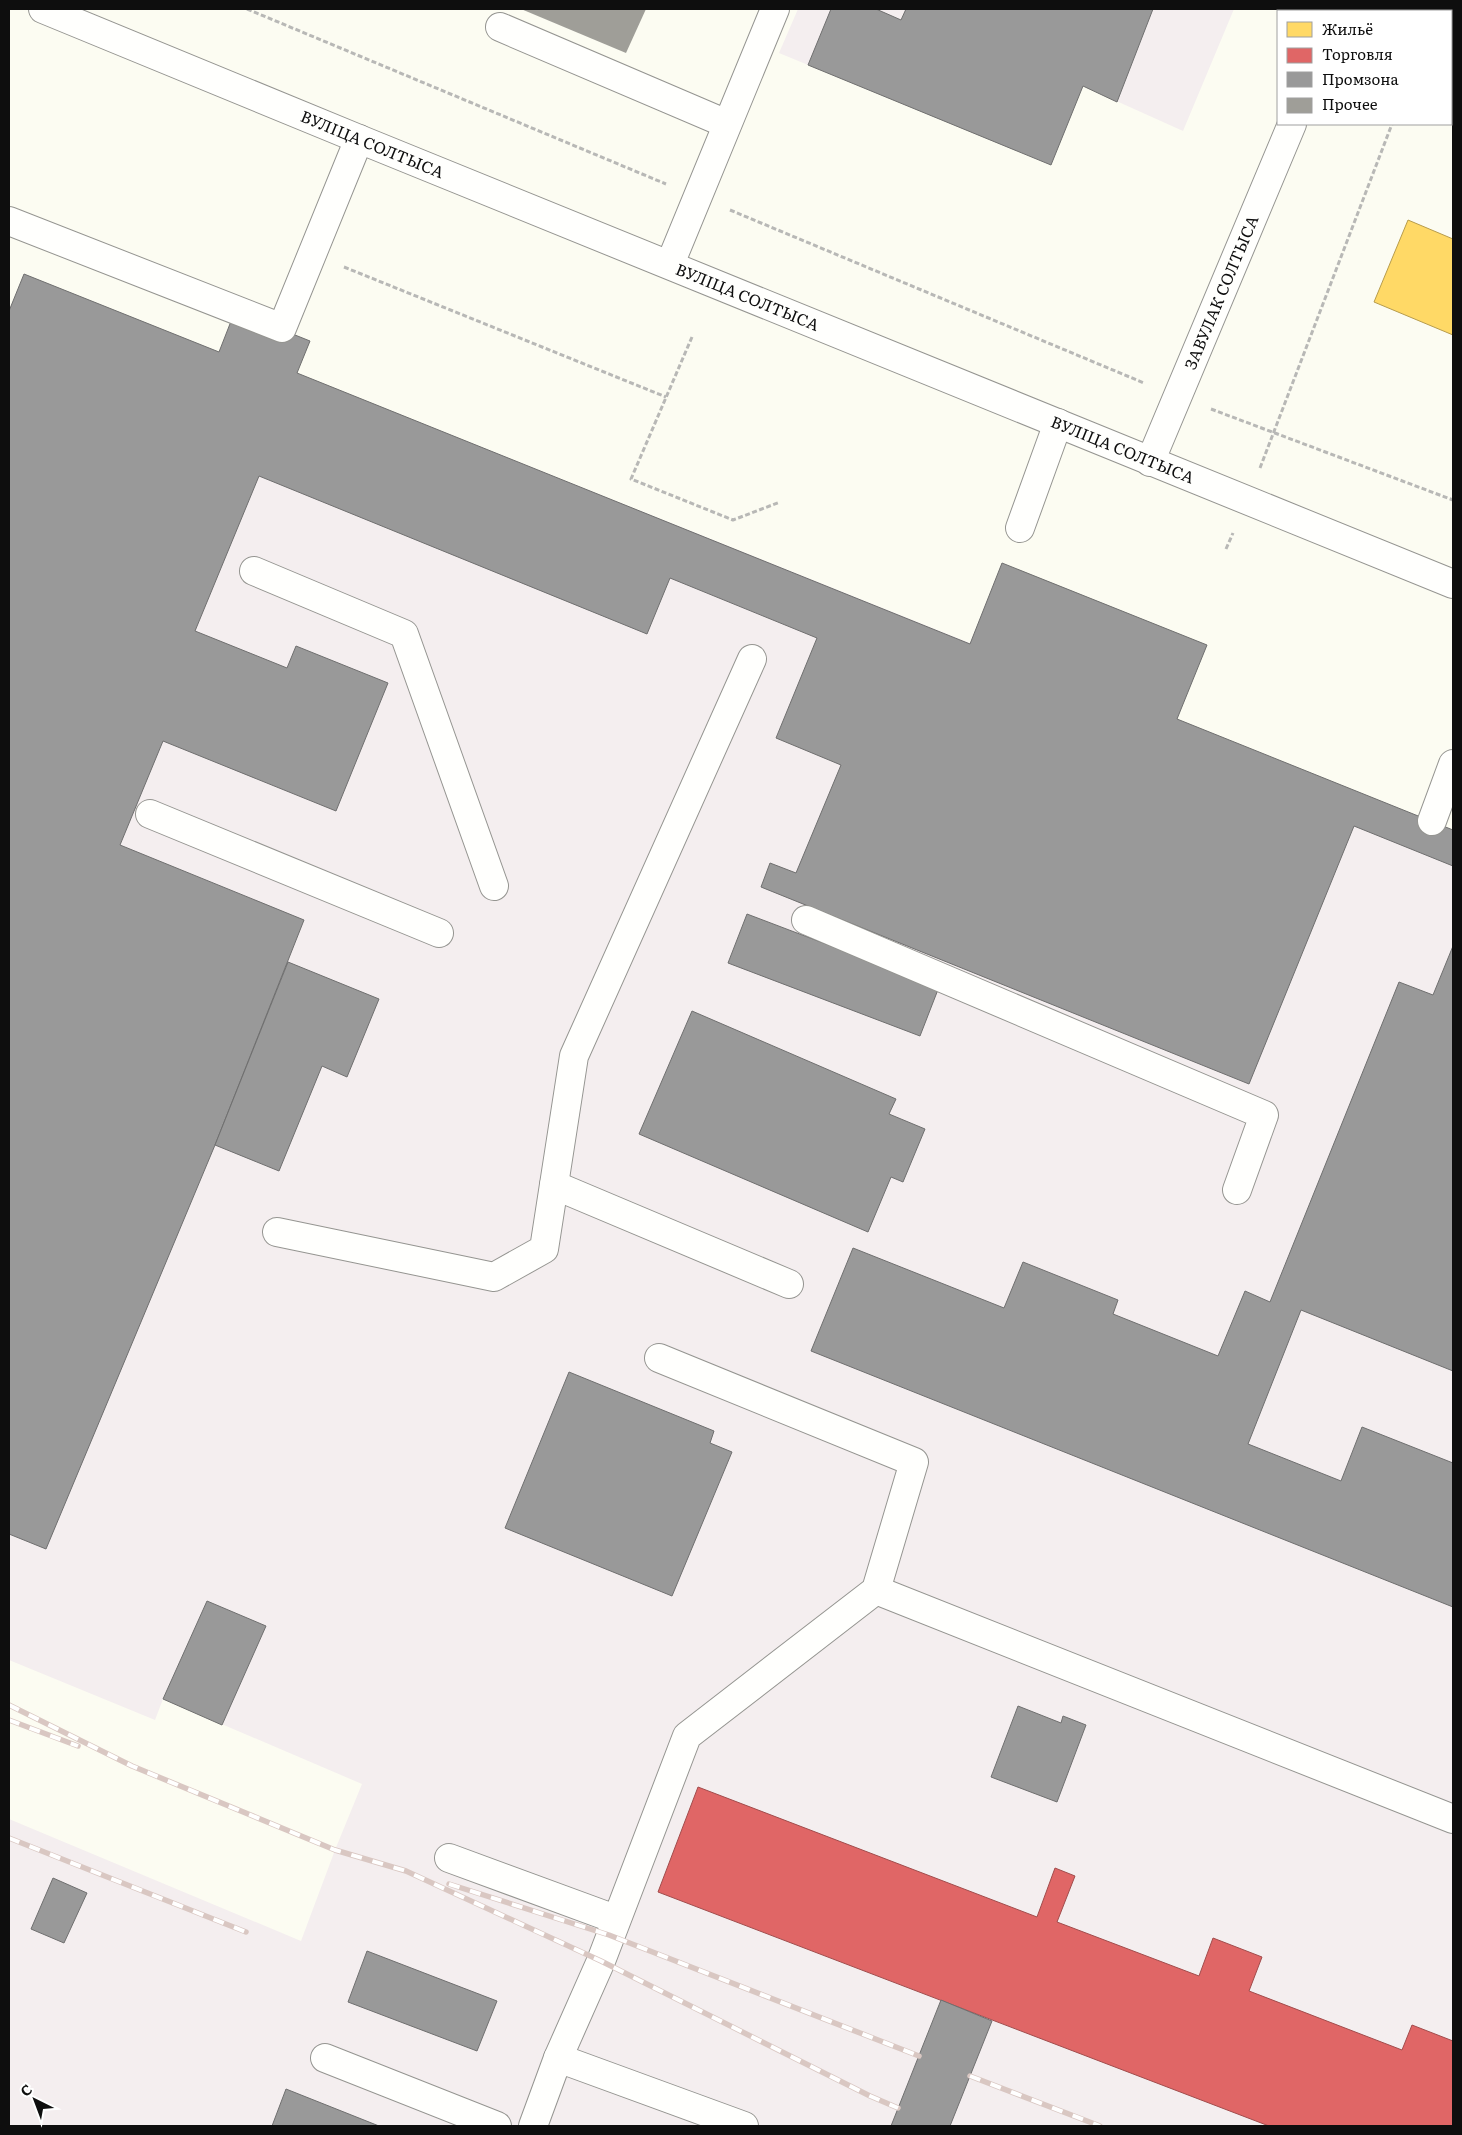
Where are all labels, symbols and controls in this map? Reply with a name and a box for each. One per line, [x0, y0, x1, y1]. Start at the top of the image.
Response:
legend [1277, 10, 1452, 125]
text: Жильё [1322, 17, 1373, 40]
text: Торговля [1322, 42, 1393, 65]
text: Промзона [1322, 67, 1400, 90]
text: Прочее [1322, 92, 1378, 115]
street label: ВУЛІЦА СОЛТЫСА [297, 103, 448, 184]
street label: ЗАВУЛАК СОЛТЫСА [1177, 211, 1264, 373]
street label: ВУЛІЦА СОЛТЫСА [672, 256, 823, 336]
street label: ВУЛІЦА СОЛТЫСА [1048, 409, 1199, 489]
north arrow [10, 2075, 60, 2125]
text: С [15, 2079, 36, 2100]

